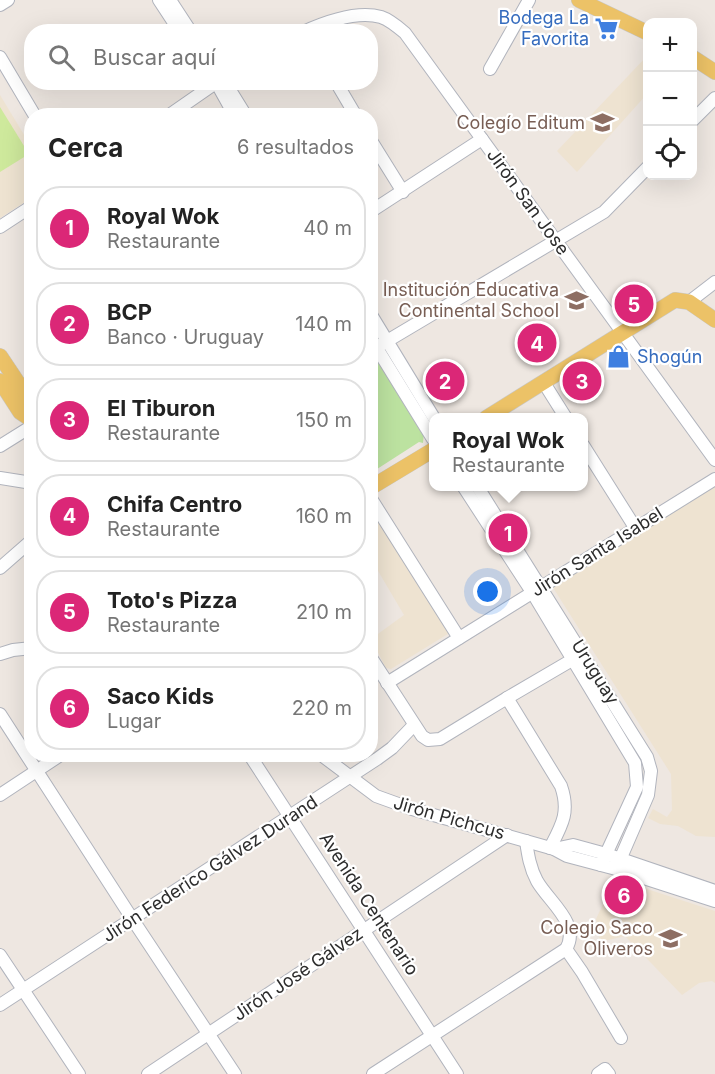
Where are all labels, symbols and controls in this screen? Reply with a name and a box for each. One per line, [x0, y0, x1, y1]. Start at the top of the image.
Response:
place label: Bodega La Favorita [498, 7, 589, 49]
supermarket icon: Bodega La Favorita [594, 15, 620, 41]
map controls [643, 18, 697, 180]
button: + [643, 18, 697, 72]
search box [24, 24, 378, 90]
icon: search [45, 41, 78, 74]
text: Buscar aquí [93, 44, 216, 70]
button: − [643, 72, 697, 126]
school or university icon: Colegío Editum [590, 110, 616, 136]
place label: Colegío Editum [456, 112, 585, 133]
button: locate [643, 126, 697, 180]
text: Cerca [48, 132, 123, 163]
text: 6 resultados [237, 135, 354, 159]
street label: Jirón San Jose [483, 145, 574, 259]
text: Royal Wok [107, 203, 219, 229]
text: 1 [65, 216, 74, 240]
text: 40 m [303, 216, 352, 240]
text: Restaurante [107, 229, 220, 253]
place label: Institución Educativa Continental School [383, 279, 559, 321]
pin: 5 [614, 282, 654, 326]
school or university icon: Institución Educativa Continental School [564, 287, 590, 313]
text: BCP [107, 299, 152, 325]
text: 2 [63, 312, 76, 336]
text: 140 m [295, 312, 352, 336]
pin: 4 [518, 320, 556, 366]
text: Banco · Uruguay [107, 325, 264, 349]
shop icon: Shogún [606, 344, 632, 370]
place label: Shogún [637, 346, 702, 367]
pin: 2 [426, 358, 464, 404]
pin: 3 [562, 358, 602, 404]
text: El Tiburon [107, 395, 215, 421]
text: 3 [63, 408, 76, 432]
text: 150 m [296, 408, 352, 432]
popup [429, 413, 588, 491]
text: Restaurante [107, 421, 220, 445]
text: Royal Wok [452, 427, 564, 453]
text: Restaurante [452, 453, 565, 477]
text: Chifa Centro [107, 491, 242, 517]
street label: Jirón Santa Isabel [527, 503, 666, 601]
text: 4 [63, 504, 76, 528]
text: 160 m [296, 504, 352, 528]
pin: 1 [488, 510, 528, 556]
text: Restaurante [107, 517, 220, 541]
your location [473, 577, 502, 606]
text: Toto's Pizza [107, 587, 237, 613]
text: 5 [63, 600, 76, 624]
text: 210 m [296, 600, 352, 624]
text: Restaurante [107, 613, 220, 637]
street label: Uruguay [567, 635, 624, 708]
text: Saco Kids [107, 683, 214, 709]
text: 6 [63, 696, 76, 720]
text: 220 m [292, 696, 352, 720]
text: Lugar [107, 709, 161, 733]
street label: Jirón Federico Gálvez Durand [98, 791, 321, 946]
street label: Jirón Pichcus [391, 792, 507, 843]
street label: Avenida Centenario [315, 828, 423, 979]
pin: 6 [604, 872, 644, 918]
place label: Colegio Saco Oliveros [540, 917, 653, 959]
street label: Jirón José Gálvez [229, 922, 366, 1025]
school or university icon: Colegio Saco Oliveros [658, 925, 684, 951]

